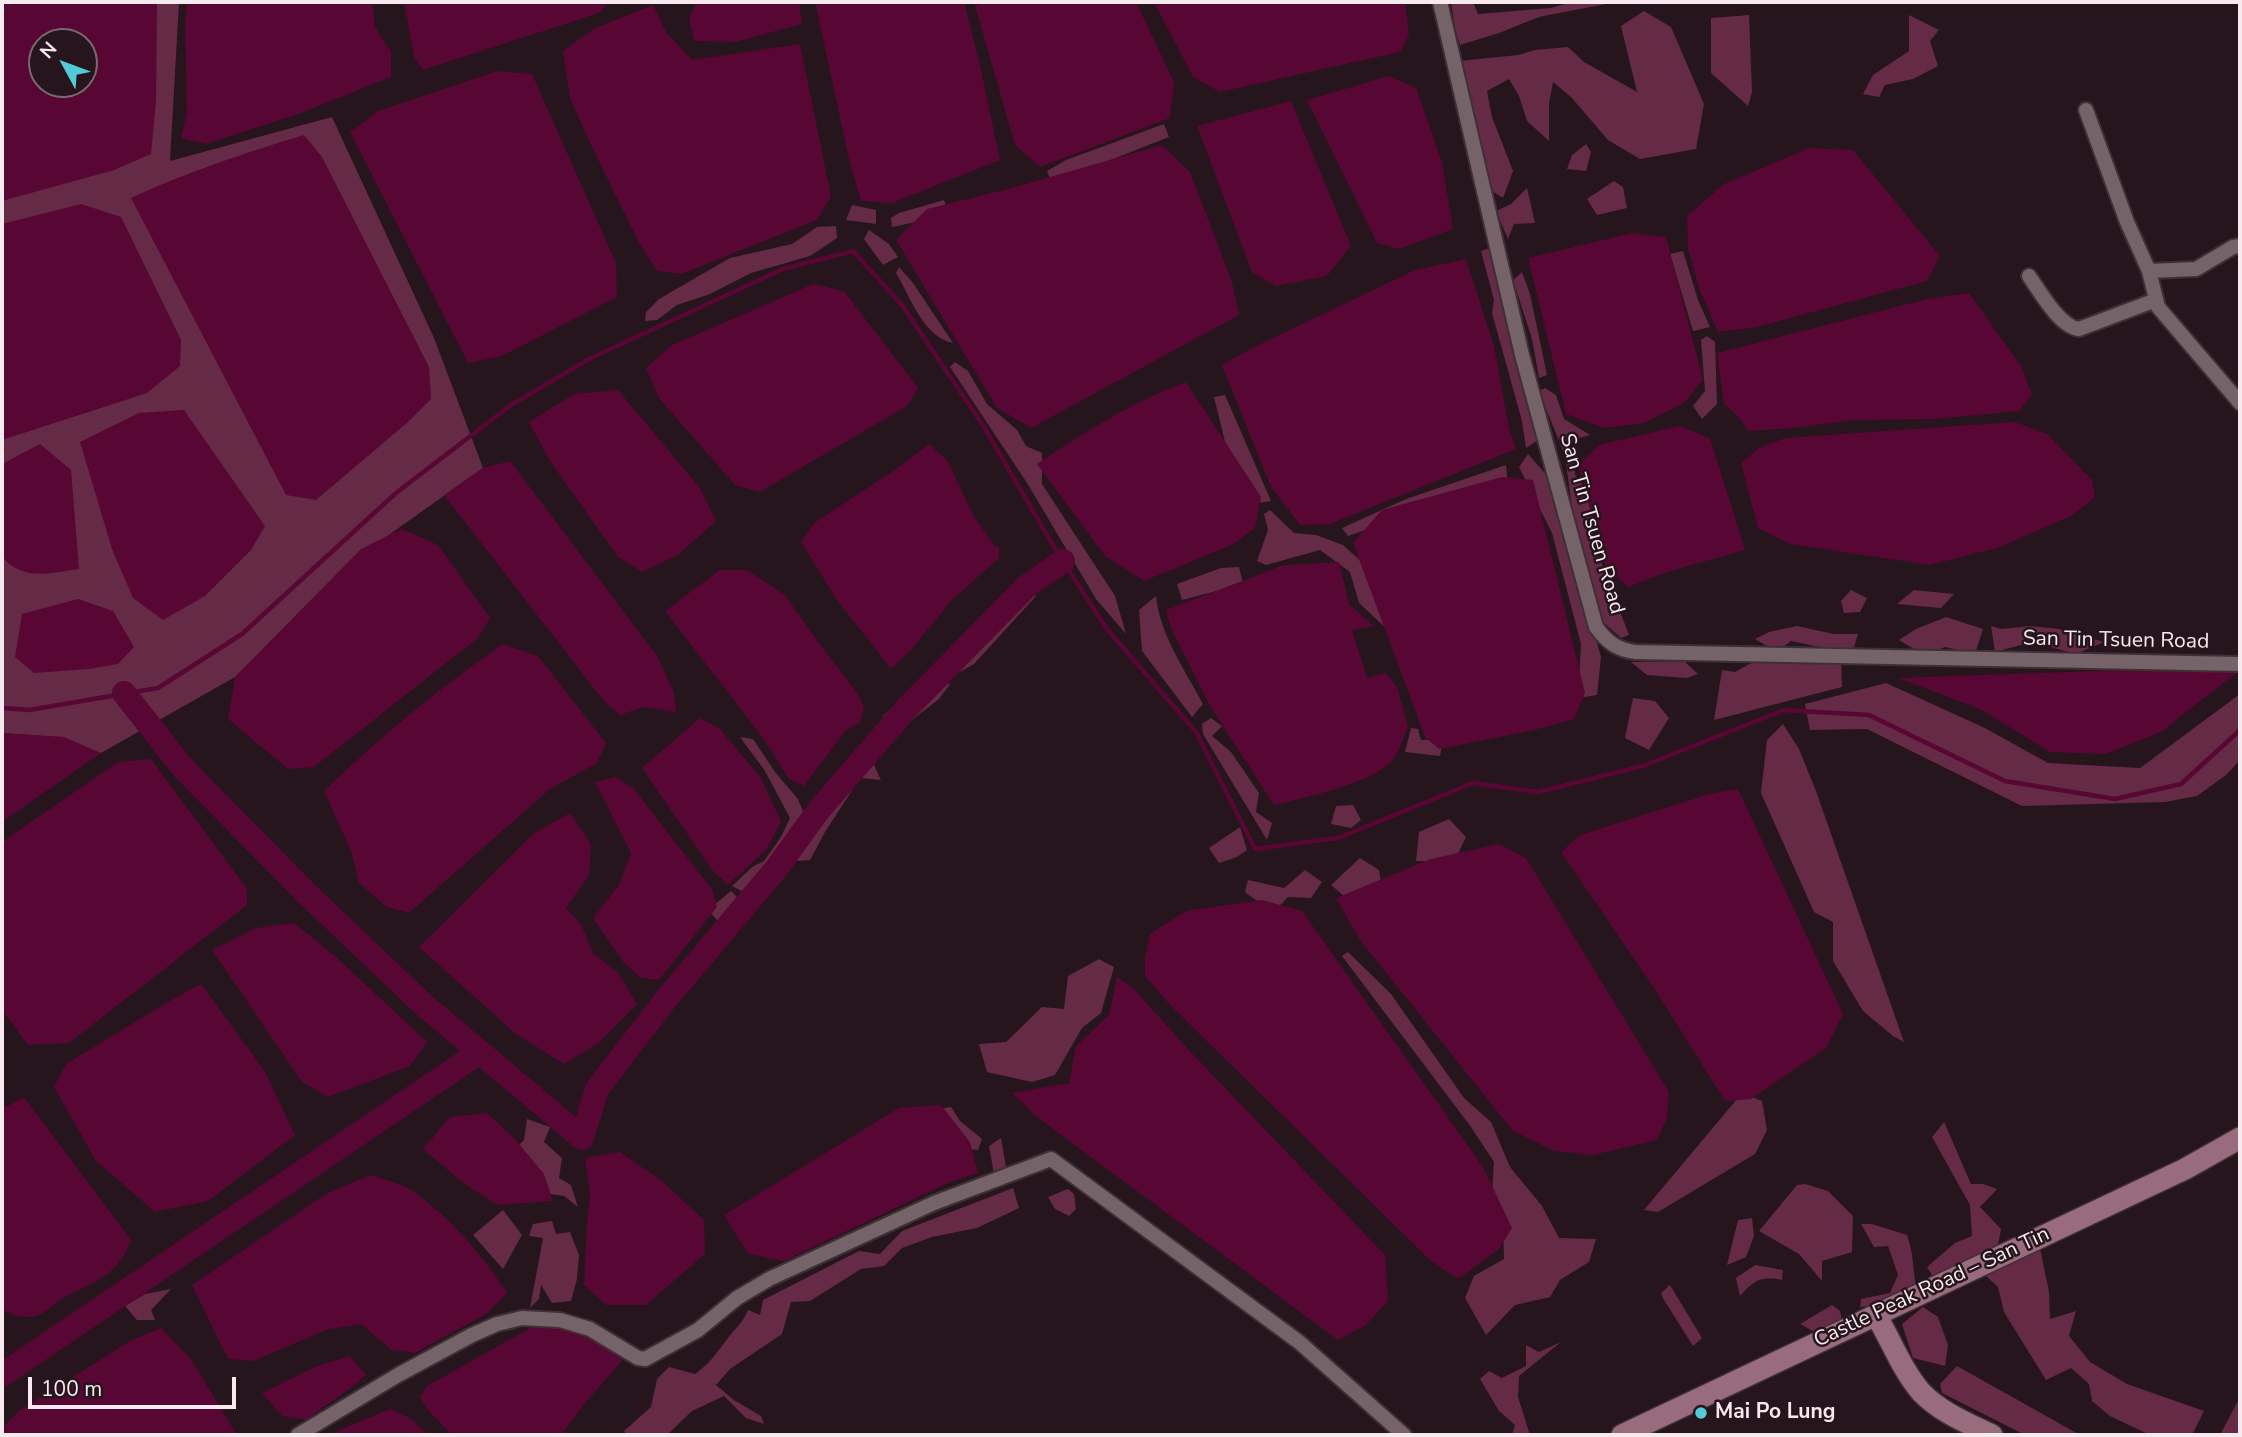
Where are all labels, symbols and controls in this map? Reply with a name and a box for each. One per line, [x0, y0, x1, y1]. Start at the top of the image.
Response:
north arrow [28, 28, 98, 98]
text: N [34, 37, 63, 64]
street label: San Tin Tsuen Road [1553, 431, 1629, 617]
street label: San Tin Tsuen Road [2023, 627, 2209, 655]
street label: Castle Peak Road – San Tin [1810, 1222, 2054, 1354]
scale bar [32, 1364, 240, 1408]
text: 100 m [41, 1375, 102, 1403]
place label: Mai Po Lung [1715, 1400, 1835, 1426]
marker: Mai Po Lung [1693, 1405, 1709, 1421]

